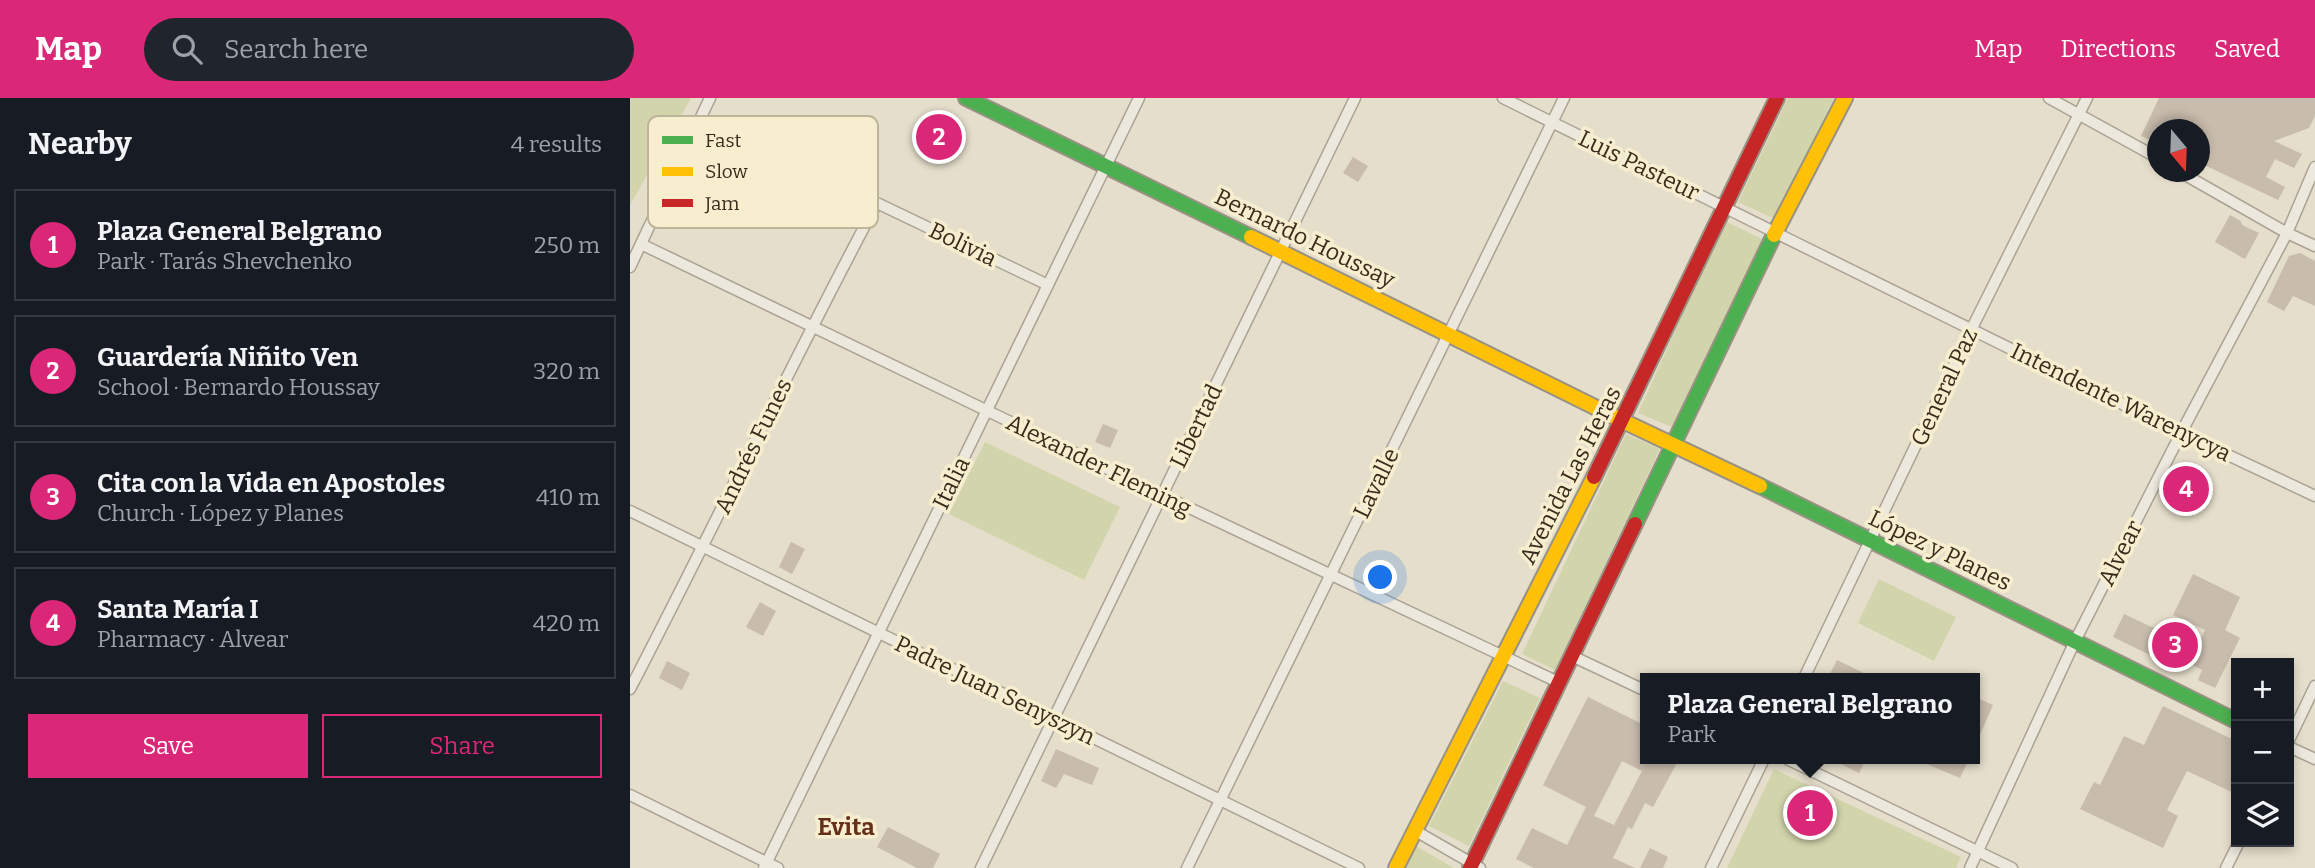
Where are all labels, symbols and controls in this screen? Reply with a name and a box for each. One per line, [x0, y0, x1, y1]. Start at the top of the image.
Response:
search box [144, 18, 634, 81]
text: Map [35, 29, 102, 69]
icon: search [168, 30, 206, 68]
text: Search here [224, 34, 368, 65]
text: Map [1974, 35, 2023, 63]
text: Directions [2061, 35, 2176, 63]
text: Saved [2214, 35, 2280, 63]
pin: 2 [916, 111, 962, 163]
legend [648, 116, 878, 228]
north arrow [2147, 119, 2210, 182]
street label: Luis Pasteur [1574, 124, 1704, 206]
text: Nearby [28, 126, 132, 162]
text: Fast [705, 129, 742, 152]
text: 4 results [511, 130, 602, 158]
text: Slow [705, 160, 748, 183]
street label: Bernardo Houssay [1210, 182, 1400, 294]
text: Jam [704, 192, 739, 215]
text: Plaza General Belgrano [97, 216, 382, 247]
street label: Bolivia [925, 216, 1002, 273]
text: 1 [48, 231, 58, 259]
text: 250 m [534, 231, 600, 259]
text: Park · Tarás Shevchenko [97, 247, 352, 275]
street label: General Paz [1905, 324, 1983, 450]
street label: Intendente Warenycya [2006, 336, 2236, 468]
text: Guardería Niñito Ven [97, 342, 358, 373]
text: 2 [47, 357, 59, 385]
text: 320 m [533, 357, 600, 385]
text: School · Bernardo Houssay [97, 373, 380, 401]
street label: Andrés Funes [708, 374, 798, 518]
street label: Libertad [1164, 379, 1228, 472]
street label: Avenida Las Heras [1513, 382, 1627, 568]
street label: Alexander Fleming [1002, 408, 1196, 522]
street label: Lavalle [1347, 443, 1405, 523]
street label: Italia [926, 452, 976, 514]
pin: 4 [2163, 463, 2209, 515]
text: Cita con la Vida en Apostoles [97, 468, 445, 499]
text: 3 [46, 483, 60, 511]
text: 410 m [536, 483, 600, 511]
text: Church · López y Planes [97, 499, 344, 527]
street label: López y Planes [1864, 503, 2016, 597]
street label: Alvear [2092, 516, 2148, 590]
your location [1363, 560, 1397, 594]
text: Santa María I [97, 594, 259, 625]
text: 4 [46, 609, 60, 637]
text: 420 m [533, 609, 600, 637]
pin: 3 [2152, 619, 2198, 671]
text: Pharmacy · Alvear [97, 625, 289, 653]
street label: Padre Juan Senyszyn [890, 629, 1100, 751]
map controls [2231, 658, 2294, 847]
button: + [2231, 658, 2294, 721]
popup [1640, 673, 1980, 764]
text: Plaza General Belgrano [1668, 689, 1952, 720]
button: Save [28, 714, 308, 778]
button: Share [322, 714, 602, 778]
text: Park [1668, 720, 1716, 748]
button: − [2231, 721, 2294, 784]
button: layers [2231, 784, 2294, 847]
pin: 1 [1787, 787, 1833, 839]
district label: Evita [817, 813, 875, 841]

